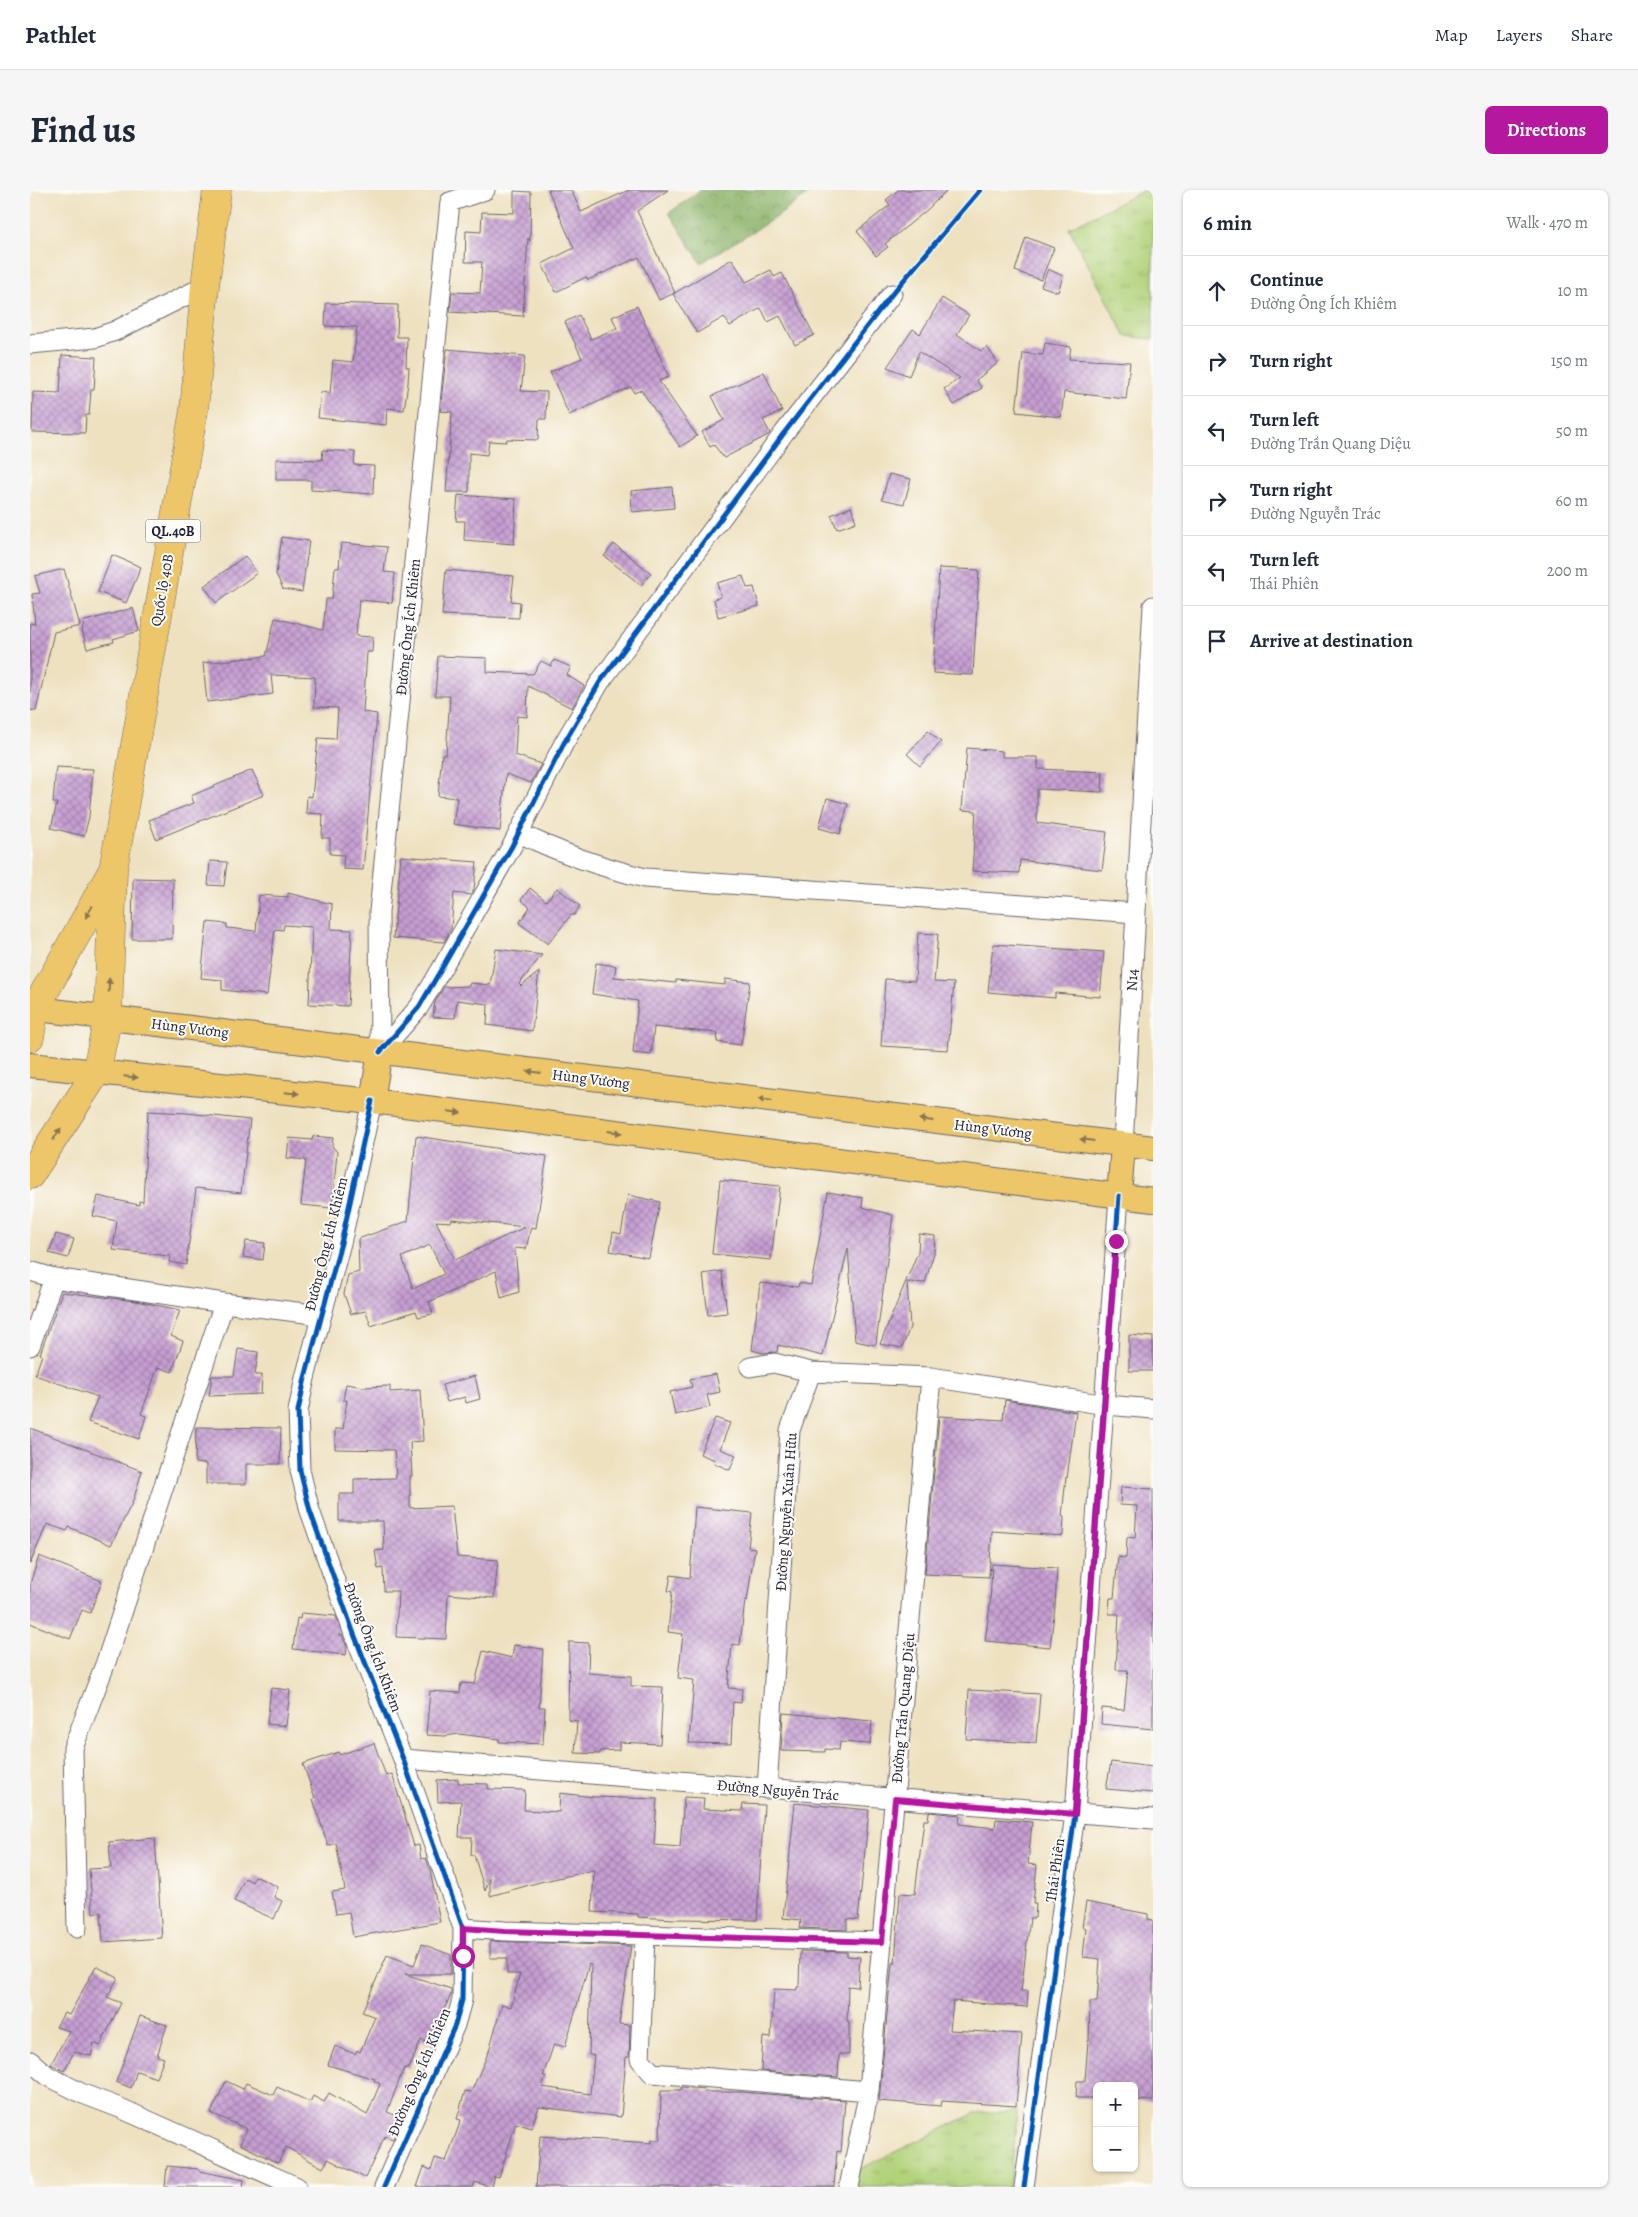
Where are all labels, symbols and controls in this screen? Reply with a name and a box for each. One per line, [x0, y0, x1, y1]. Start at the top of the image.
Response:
text: Pathlet [25, 19, 96, 51]
text: Map [1435, 23, 1468, 47]
text: Layers [1496, 23, 1543, 47]
text: Share [1571, 23, 1613, 47]
text: Find us [30, 106, 136, 154]
button: Directions [1485, 106, 1608, 154]
text: 6 min [1203, 209, 1252, 237]
text: Walk · 470 m [1507, 212, 1588, 234]
text: Continue [1250, 267, 1324, 293]
icon: ahead [1203, 277, 1231, 305]
text: 10 m [1558, 280, 1588, 302]
text: Đường Ông Ích Khiêm [1250, 293, 1397, 315]
icon: right [1203, 347, 1231, 375]
text: Turn right [1250, 348, 1332, 374]
text: 150 m [1551, 350, 1588, 372]
text: Turn left [1250, 407, 1319, 433]
icon: left [1203, 417, 1231, 445]
text: 50 m [1556, 420, 1588, 442]
text: Đường Trần Quang Diệu [1250, 433, 1411, 455]
text: Turn right [1250, 477, 1332, 503]
icon: right [1203, 487, 1231, 515]
text: 60 m [1556, 490, 1588, 512]
text: Đường Nguyễn Trác [1250, 503, 1381, 525]
road number: QL.40B [146, 520, 200, 542]
text: Turn left [1250, 547, 1319, 573]
street label: Quốc lộ 40B [146, 552, 178, 628]
street label: Đường Ông Ích Khiêm [391, 557, 425, 697]
icon: left [1203, 557, 1231, 585]
text: 200 m [1547, 560, 1588, 582]
text: Thái Phiên [1250, 573, 1319, 595]
icon: arrive [1203, 627, 1231, 655]
text: Arrive at destination [1250, 628, 1413, 654]
one-way arrow [84, 906, 93, 919]
street label: N14 [1121, 968, 1143, 992]
one-way arrow [105, 976, 113, 992]
street label: Hùng Vương [150, 1013, 231, 1043]
street label: Hùng Vương [551, 1064, 632, 1094]
one-way arrow [526, 1067, 542, 1075]
one-way arrow [123, 1073, 139, 1081]
one-way arrow [285, 1089, 301, 1097]
one-way arrow [756, 1096, 772, 1104]
one-way arrow [446, 1108, 462, 1116]
street label: Hùng Vương [953, 1114, 1034, 1144]
one-way arrow [918, 1116, 934, 1124]
one-way arrow [52, 1127, 61, 1141]
one-way arrow [607, 1128, 623, 1136]
one-way arrow [1079, 1136, 1095, 1144]
street label: Đường Ông Ích Khiêm [300, 1174, 353, 1313]
route end [1105, 1230, 1128, 1253]
street label: Đường Nguyễn Xuân Hữu [770, 1431, 802, 1592]
street label: Đường Ông Ích Khiêm [339, 1579, 407, 1715]
street label: Đường Trần Quang Diệu [886, 1631, 920, 1784]
street label: Đường Nguyễn Trác [716, 1775, 840, 1805]
street label: Thái Phiên [1041, 1837, 1069, 1903]
route start [452, 1945, 475, 1968]
street label: Đường Ông Ích Khiêm [383, 2004, 455, 2139]
map controls [1093, 2082, 1138, 2172]
button: + [1093, 2082, 1138, 2127]
button: − [1093, 2127, 1138, 2172]

